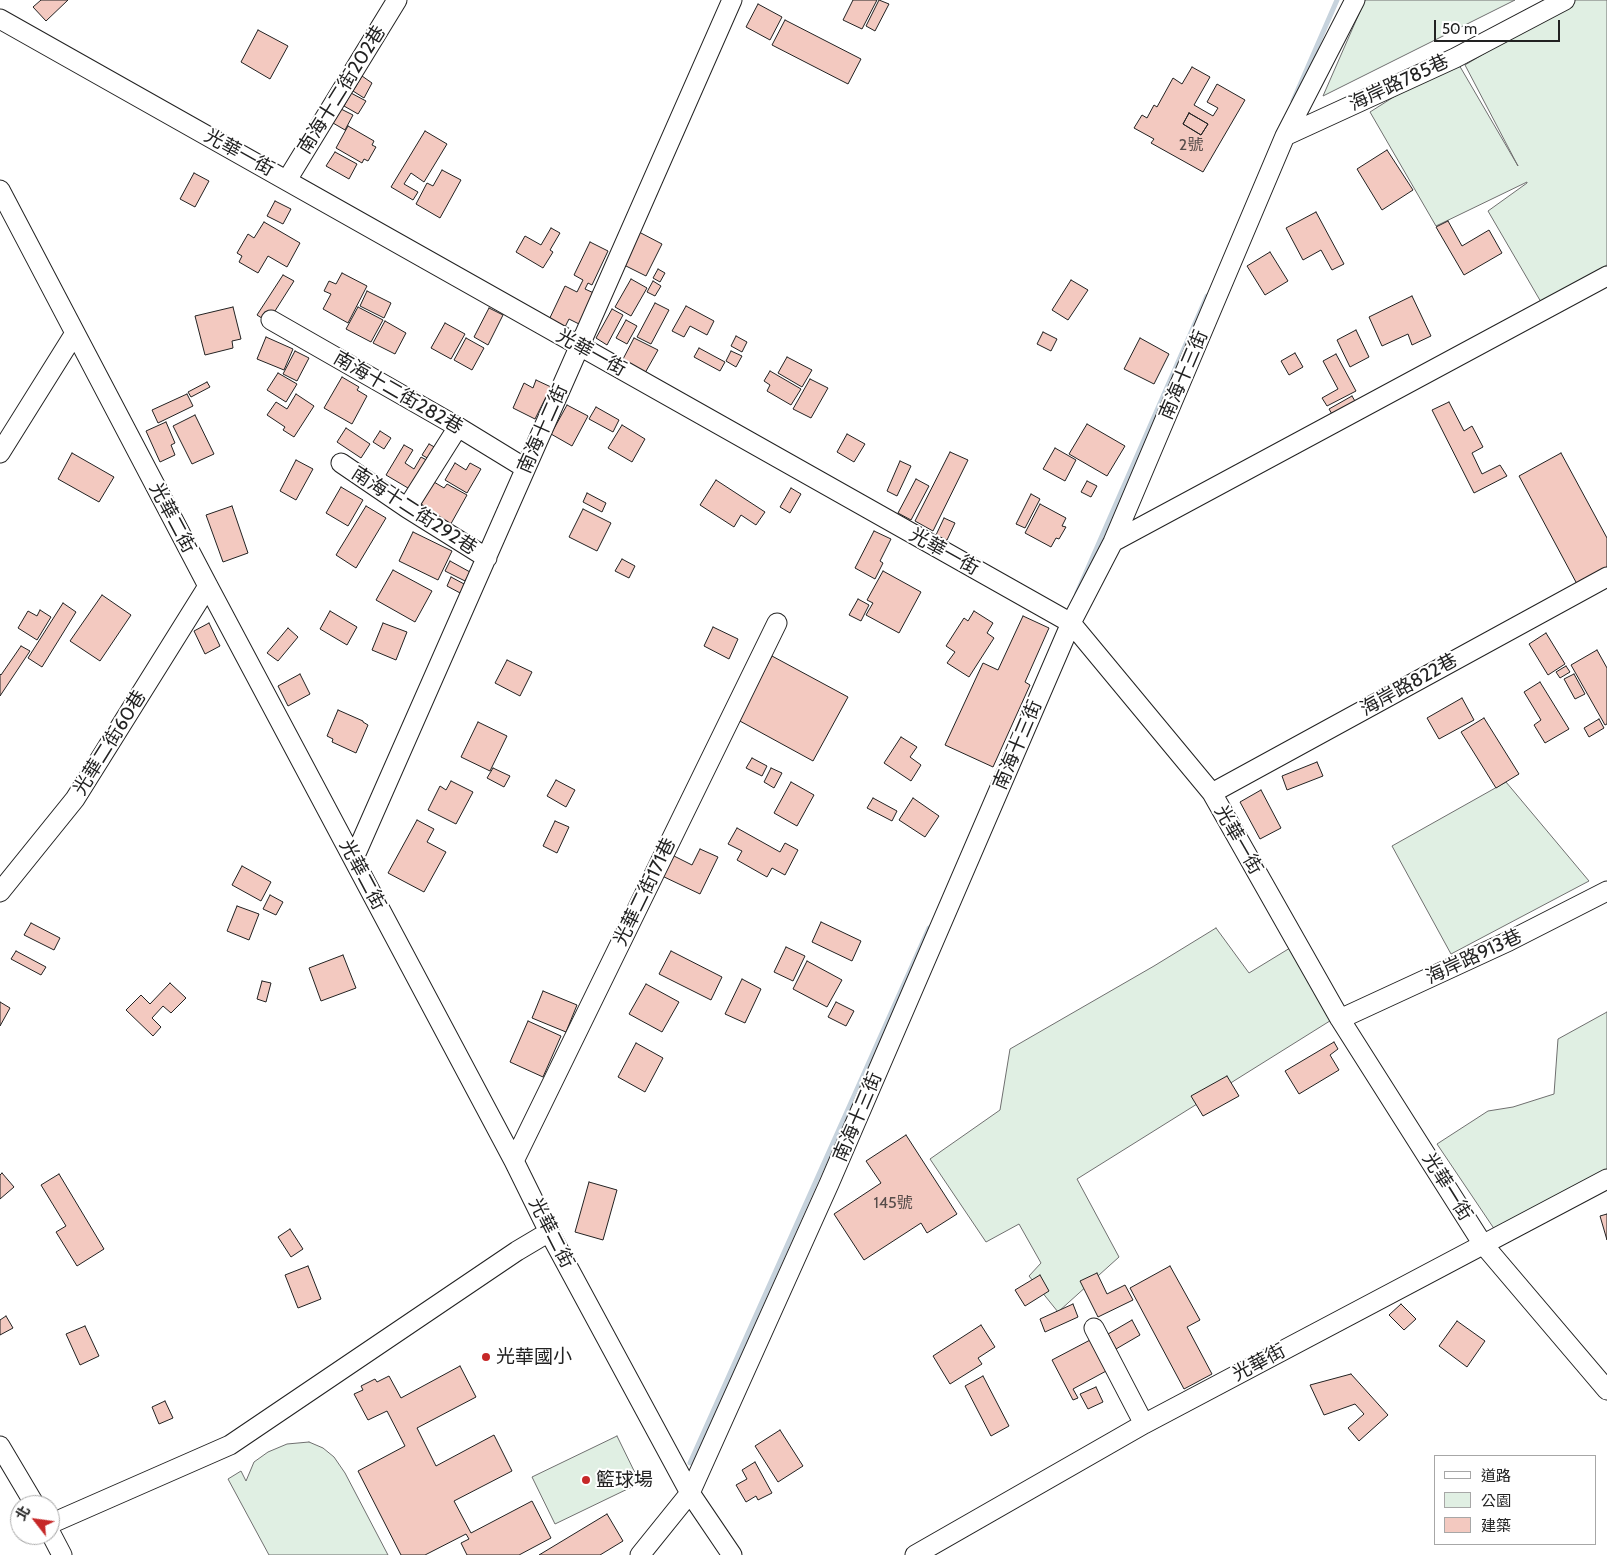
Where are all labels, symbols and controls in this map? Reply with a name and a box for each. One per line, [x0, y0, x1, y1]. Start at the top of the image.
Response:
scale bar [1437, 10, 1563, 42]
text: 50 m [1442, 20, 1477, 38]
street label: 南海十二街202巷 [293, 22, 391, 158]
street label: 海岸路785巷 [1346, 50, 1452, 116]
street label: 光華一街 [200, 125, 278, 181]
house number: 2號 [1179, 135, 1203, 155]
street label: 光華一街 [552, 325, 630, 381]
street label: 南海十三街 [1155, 327, 1213, 423]
street label: 南海十二街282巷 [329, 347, 467, 439]
street label: 南海十二街 [513, 381, 573, 477]
street label: 南海十二街292巷 [347, 462, 481, 560]
street label: 光華二街 [144, 479, 200, 557]
street label: 光華一街 [905, 524, 983, 580]
street label: 海岸路822巷 [1356, 649, 1462, 721]
street label: 光華二街60巷 [69, 686, 151, 800]
street label: 南海十三街 [989, 697, 1047, 793]
street label: 光華一街 [1209, 801, 1267, 879]
street label: 光華二街171巷 [609, 834, 681, 950]
street label: 光華二街 [334, 836, 390, 914]
street label: 海岸路913巷 [1422, 925, 1526, 989]
street label: 南海十三街 [829, 1069, 887, 1165]
street label: 光華一街 [1417, 1149, 1477, 1225]
house number: 145號 [873, 1193, 913, 1213]
street label: 光華二街 [524, 1194, 578, 1272]
street label: 光華街 [1228, 1340, 1290, 1386]
place label: 光華國小 [496, 1346, 572, 1368]
marker: 光華國小 [480, 1351, 492, 1363]
legend [1434, 1455, 1597, 1545]
text: 道路 [1481, 1467, 1511, 1485]
place label: 籃球場 [596, 1469, 653, 1491]
marker: 籃球場 [580, 1474, 592, 1486]
text: 公園 [1481, 1492, 1511, 1510]
north arrow [10, 1495, 60, 1545]
text: 北 [12, 1502, 34, 1524]
text: 建築 [1481, 1517, 1511, 1535]

